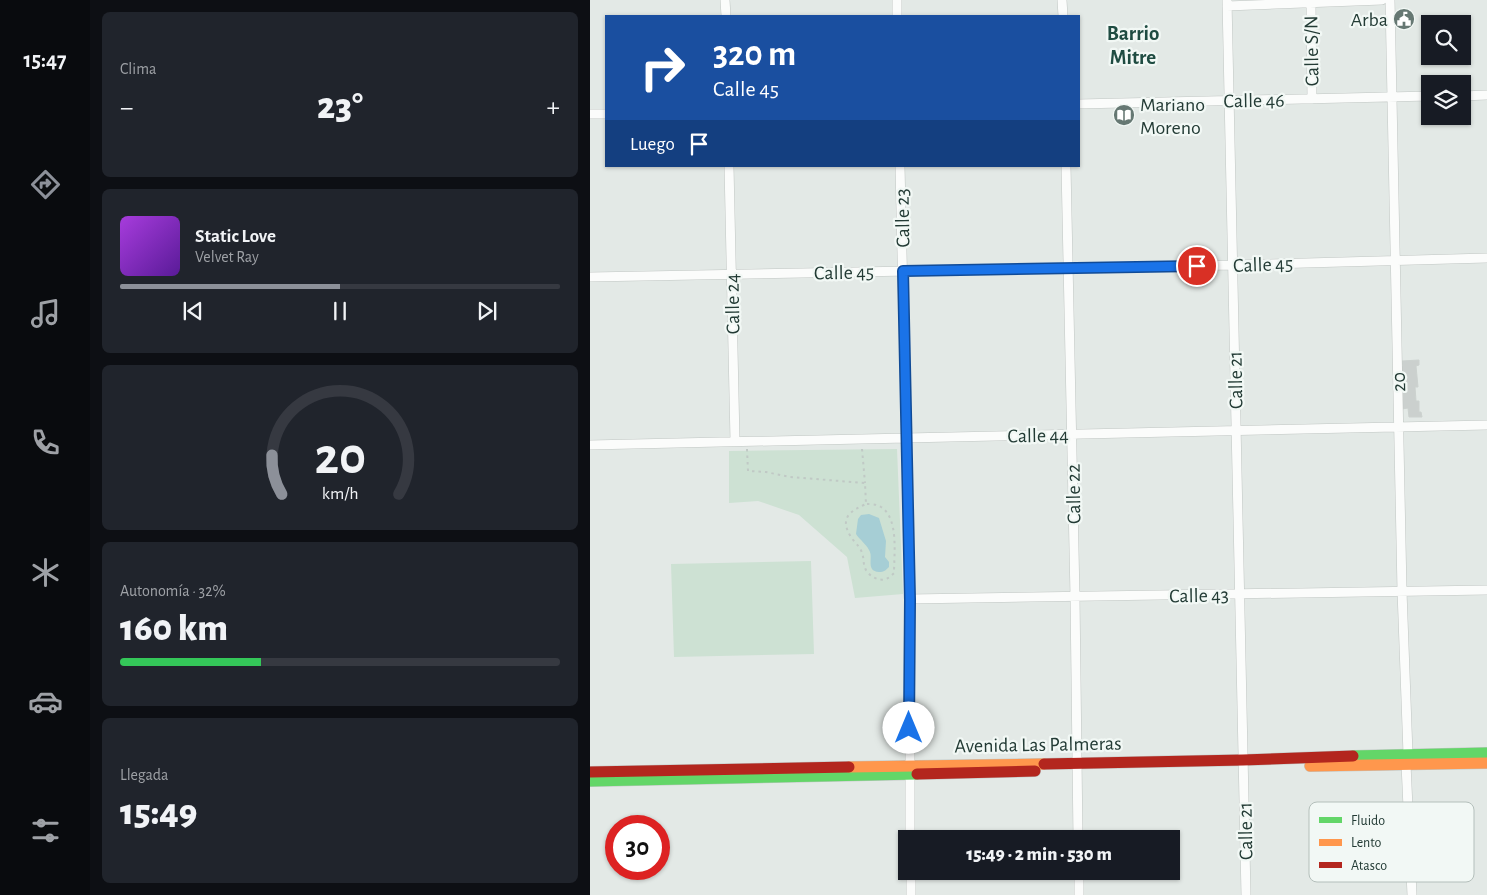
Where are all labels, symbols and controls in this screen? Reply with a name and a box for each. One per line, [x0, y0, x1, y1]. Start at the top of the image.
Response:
public building icon: Arba [1392, 7, 1416, 31]
place label: Arba [1351, 10, 1388, 30]
street label: Calle S/N [1301, 15, 1323, 87]
map controls [1421, 15, 1471, 125]
button: search [1421, 15, 1471, 65]
district label: Barrio Mitre [1107, 23, 1159, 68]
icon: right [630, 35, 695, 100]
text: 320 m [713, 37, 796, 72]
text: 15:47 [23, 49, 67, 71]
text: Clima [120, 61, 156, 77]
button: layers [1421, 75, 1471, 125]
text: Calle 45 [713, 78, 779, 100]
text: 23° [317, 88, 363, 126]
street label: Calle 46 [1223, 90, 1285, 112]
text: − [120, 94, 133, 122]
text: + [547, 94, 560, 122]
place label: Mariano Moreno [1140, 95, 1205, 138]
library icon: Mariano Moreno [1112, 103, 1136, 127]
icon: arrive [685, 130, 713, 158]
text: Luego [630, 135, 675, 154]
icon: directions [28, 167, 63, 202]
street label: Calle 23 [892, 188, 914, 248]
text: Static Love [195, 227, 276, 246]
pin [1176, 245, 1218, 287]
text: Velvet Ray [195, 249, 259, 265]
icon: arrive [1183, 252, 1211, 280]
street label: Calle 45 [1233, 254, 1293, 276]
street label: Calle 45 [814, 262, 874, 284]
street label: Calle 24 [722, 273, 744, 335]
icon: music [28, 296, 63, 331]
icon: previous [179, 297, 207, 325]
icon: pause [326, 297, 354, 325]
icon: next [473, 297, 501, 325]
street label: Calle 21 [1225, 351, 1247, 409]
street label: 20 [1389, 372, 1409, 392]
icon: phone [28, 425, 63, 460]
street label: Calle 44 [1007, 425, 1069, 447]
text: 20 [314, 431, 366, 483]
street label: Calle 22 [1063, 464, 1085, 524]
text: km/h [322, 485, 358, 503]
icon: climate [28, 555, 63, 590]
text: Autonomía · 32% [120, 583, 226, 599]
street label: Calle 43 [1169, 585, 1229, 607]
text: 160 km [120, 610, 228, 648]
icon: car [28, 684, 63, 719]
position arrow [882, 701, 934, 753]
street label: Avenida Las Palmeras [954, 734, 1122, 756]
text: Llegada [120, 767, 168, 783]
text: 15:49 [120, 794, 197, 832]
street label: Calle 21 [1235, 802, 1257, 860]
legend [1309, 802, 1474, 882]
icon: filters [28, 813, 63, 848]
text: Fluido [1351, 814, 1385, 828]
speed limit sign: 30 [605, 815, 670, 880]
text: Lento [1351, 836, 1382, 850]
text: 15:49 · 2 min · 530 m [966, 845, 1112, 864]
text: Atasco [1351, 859, 1387, 873]

